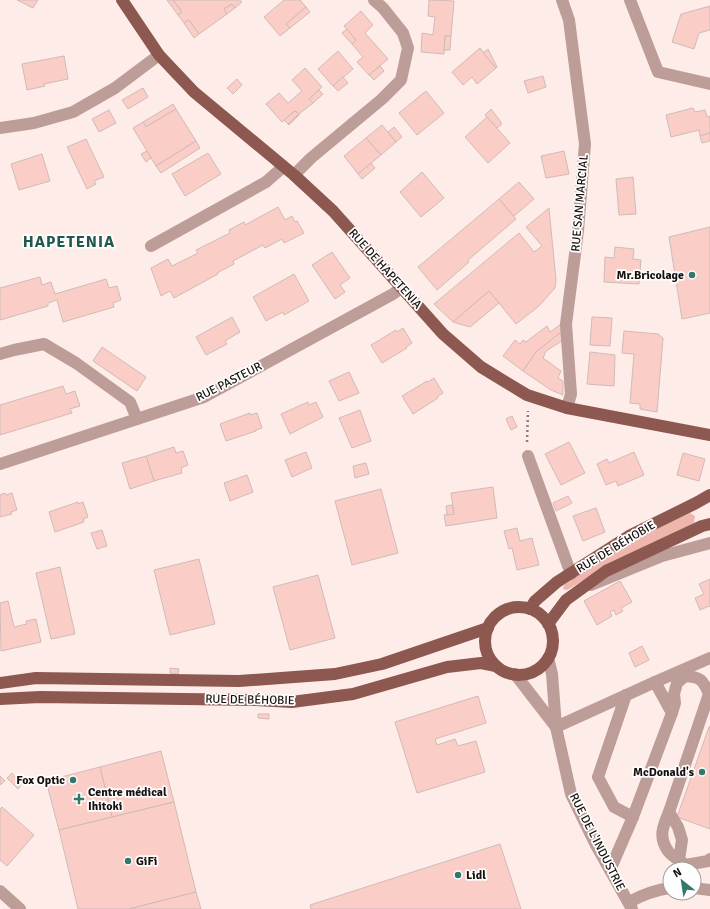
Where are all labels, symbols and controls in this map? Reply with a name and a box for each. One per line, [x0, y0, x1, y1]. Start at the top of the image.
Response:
street label: RUE SAN MARCIAL [568, 154, 592, 252]
street label: RUE DE HAPETENIA [345, 226, 425, 313]
district label: HAPETENIA [23, 232, 115, 252]
place label: Mr.Bricolage [617, 268, 684, 283]
marker: Mr.Bricolage [687, 270, 697, 280]
street label: RUE PASTEUR [193, 359, 265, 405]
street label: RUE DE BÉHOBIE [574, 517, 658, 576]
street label: RUE DE BÉHOBIE [205, 692, 295, 708]
place label: McDonald's [633, 765, 695, 780]
marker: McDonald's [697, 767, 707, 777]
place label: Fox Optic [16, 773, 65, 788]
marker: Fox Optic [68, 775, 78, 785]
place label: Centre médical Ihitoki [88, 785, 167, 814]
street label: RUE DE L'INDUSTRIE [566, 791, 628, 894]
marker: Centre médical Ihitoki [73, 793, 85, 805]
place label: GiFi [136, 854, 157, 869]
marker: GiFi [123, 856, 133, 866]
north arrow [662, 861, 702, 901]
text: N [671, 865, 684, 880]
place label: Lidl [466, 868, 486, 883]
marker: Lidl [453, 870, 463, 880]

